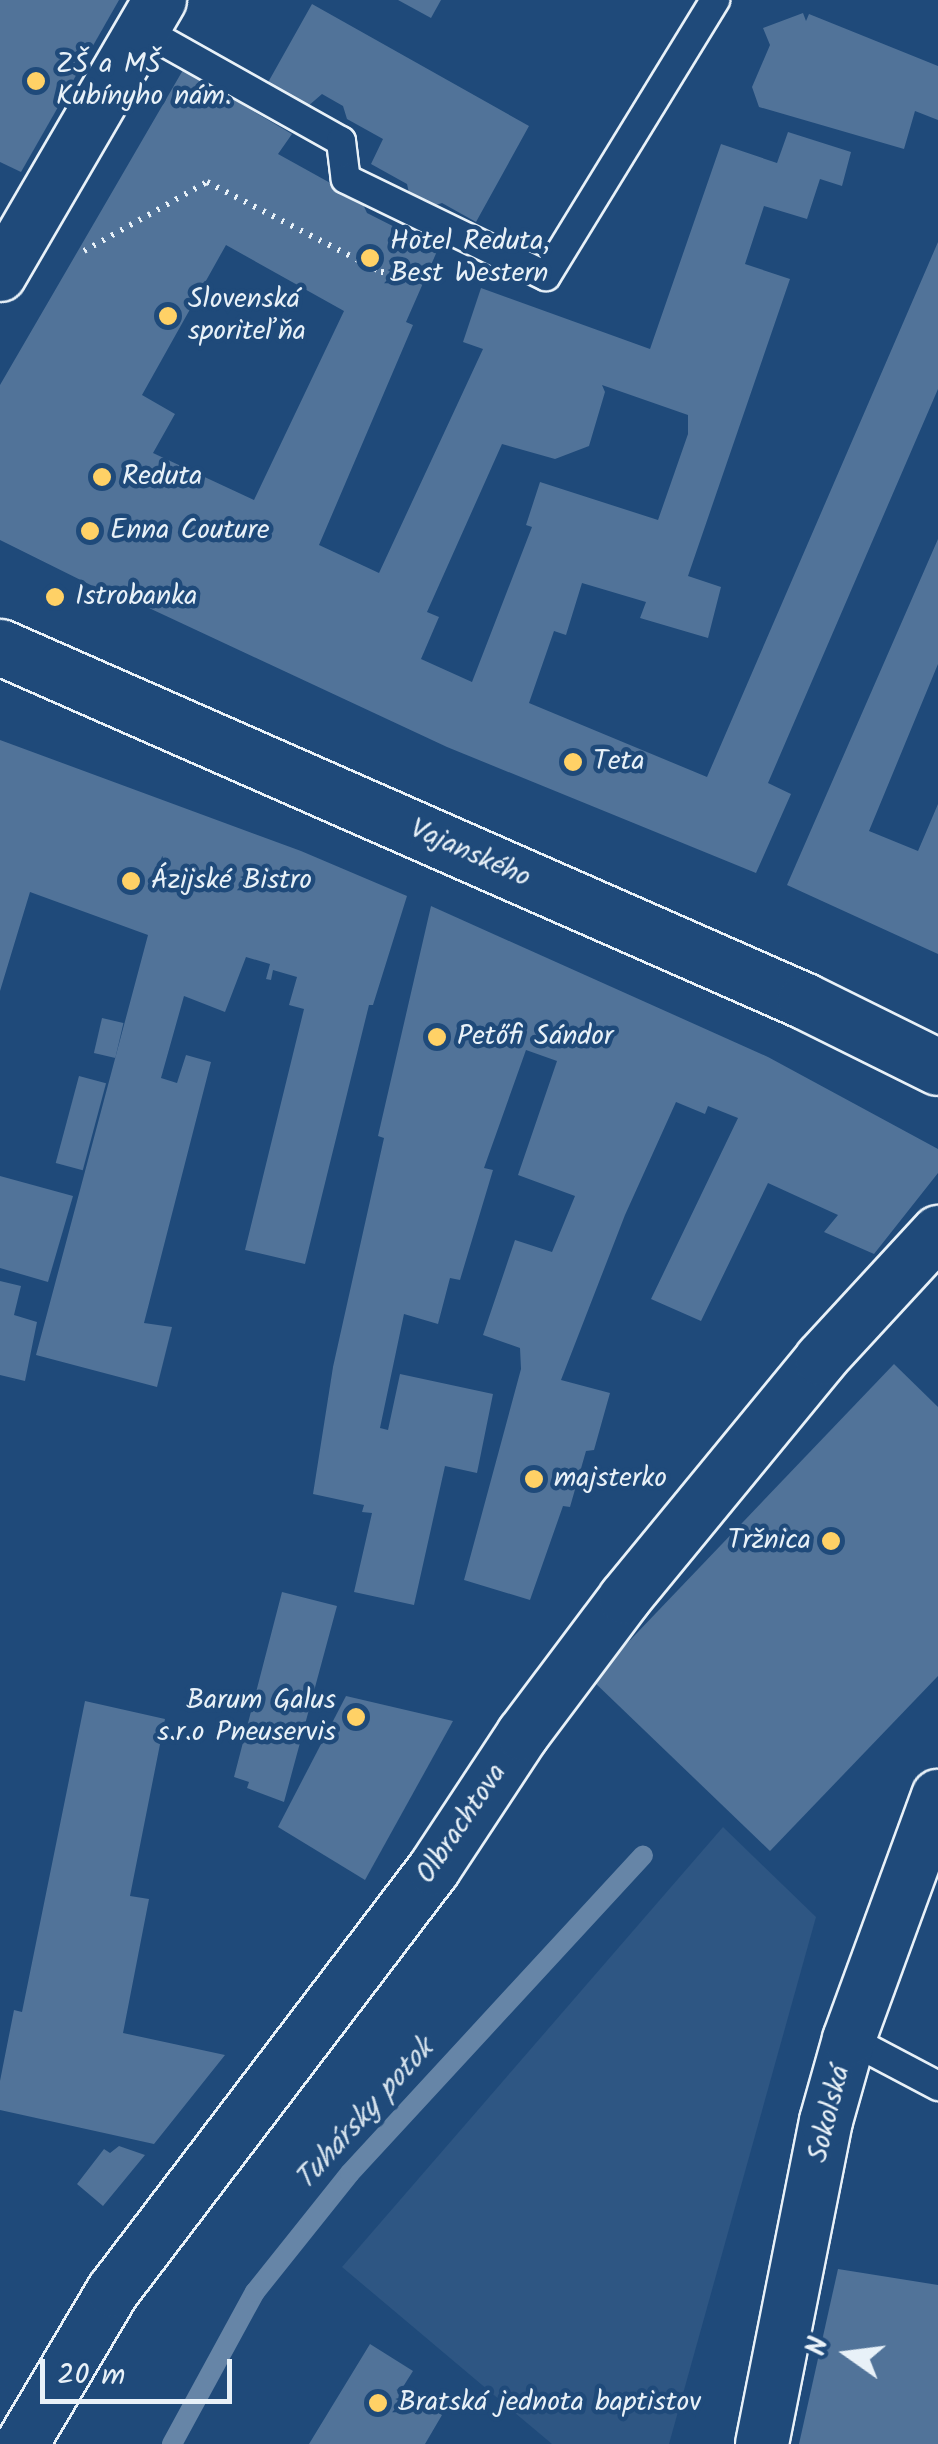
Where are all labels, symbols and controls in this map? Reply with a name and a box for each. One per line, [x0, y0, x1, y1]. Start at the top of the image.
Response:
place label: ZŠ a MŠ Kubínyho nám. [56, 48, 231, 114]
marker: ZŠ a MŠ Kubínyho nám. [25, 70, 47, 92]
place label: Hotel Reduta, Best Western [390, 225, 550, 291]
marker: Hotel Reduta, Best Western [359, 247, 381, 269]
place label: Slovenská sporiteľňa [188, 283, 306, 349]
marker: Slovenská sporiteľňa [157, 305, 179, 327]
place label: Reduta [122, 460, 202, 494]
marker: Reduta [91, 466, 113, 488]
place label: Enna Couture [110, 514, 270, 548]
marker: Enna Couture [79, 520, 101, 542]
place label: Istrobanka [75, 580, 197, 614]
marker: Istrobanka [44, 586, 66, 608]
place label: Teta [593, 745, 645, 779]
marker: Teta [562, 751, 584, 773]
street label: Vajanského [405, 813, 535, 895]
place label: Ázijské Bistro [151, 864, 312, 898]
marker: Ázijské Bistro [120, 870, 142, 892]
place label: Petőfi Sándor [457, 1020, 613, 1054]
marker: Petőfi Sándor [426, 1026, 448, 1048]
place label: majsterko [554, 1462, 667, 1496]
marker: majsterko [523, 1468, 545, 1490]
place label: Tržnica [727, 1524, 811, 1558]
marker: Tržnica [820, 1530, 842, 1552]
place label: Barum Galus s.r.o Pneuservis [157, 1684, 336, 1750]
marker: Barum Galus s.r.o Pneuservis [345, 1706, 367, 1728]
street label: Olbrachtova [410, 1758, 514, 1890]
water label: Tuhársky potok [288, 2032, 442, 2198]
street label: Sokolská [802, 2062, 858, 2166]
north arrow [798, 2304, 898, 2404]
text: N [794, 2333, 842, 2361]
scale bar [45, 2339, 238, 2401]
text: 20 m [57, 2352, 125, 2400]
place label: Bratská jednota baptistov [398, 2386, 701, 2420]
marker: Bratská jednota baptistov [367, 2392, 389, 2414]

